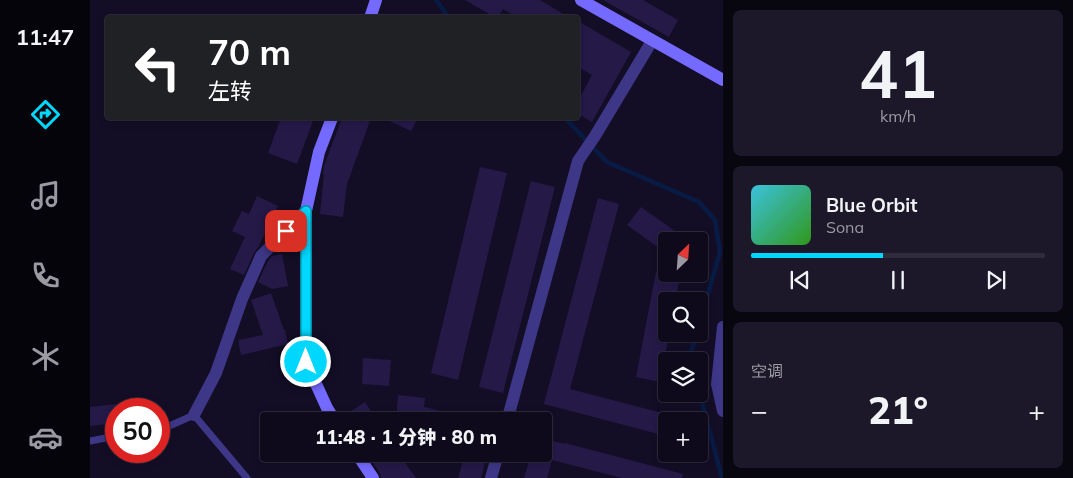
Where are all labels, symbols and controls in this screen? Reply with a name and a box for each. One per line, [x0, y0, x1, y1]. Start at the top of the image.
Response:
text: 11:47 [16, 23, 74, 51]
text: 70 m [208, 30, 291, 74]
text: 41 [859, 33, 937, 114]
icon: left [125, 35, 190, 100]
text: 左转 [208, 77, 252, 105]
icon: directions [28, 97, 63, 132]
text: km/h [880, 106, 916, 126]
icon: music [28, 178, 63, 213]
text: Blue Orbit [826, 193, 917, 217]
pin [265, 210, 307, 252]
icon: arrive [272, 217, 300, 245]
text: Sona [826, 217, 864, 237]
north arrow [658, 232, 708, 282]
map controls [658, 232, 708, 462]
icon: phone [28, 258, 63, 293]
icon: previous [786, 266, 814, 294]
icon: pause [884, 266, 912, 294]
icon: next [982, 266, 1010, 294]
button: search [658, 292, 708, 342]
position arrow [279, 335, 331, 387]
icon: climate [28, 339, 63, 374]
button: layers [658, 352, 708, 402]
text: 空调 [751, 361, 783, 381]
text: 21° [868, 386, 928, 434]
text: − [751, 393, 768, 428]
text: + [1028, 393, 1045, 428]
speed limit sign: 50 [105, 398, 170, 463]
button: + [658, 412, 708, 462]
icon: car [28, 420, 63, 455]
text: 11:48 · 1 分钟 · 80 m [315, 425, 497, 449]

